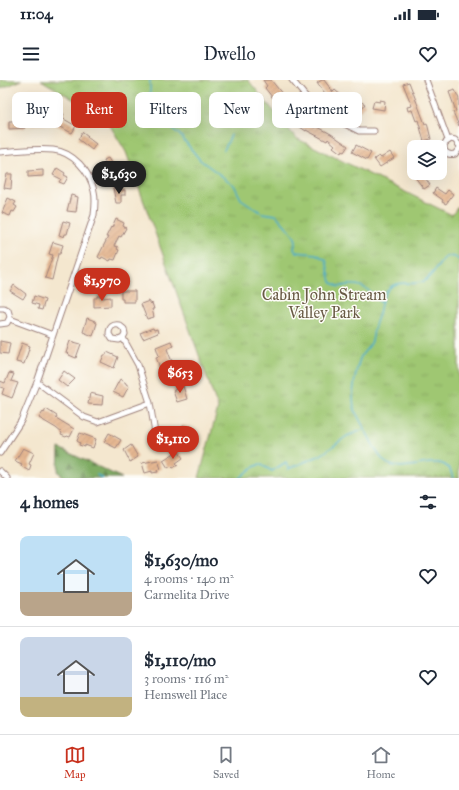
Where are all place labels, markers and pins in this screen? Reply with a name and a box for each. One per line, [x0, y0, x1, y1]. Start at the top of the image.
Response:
pin: $1,630 [86, 161, 152, 195]
pin: $1,970 [69, 268, 135, 302]
pin: $653 [156, 360, 204, 394]
pin: $1,110 [140, 426, 206, 460]

